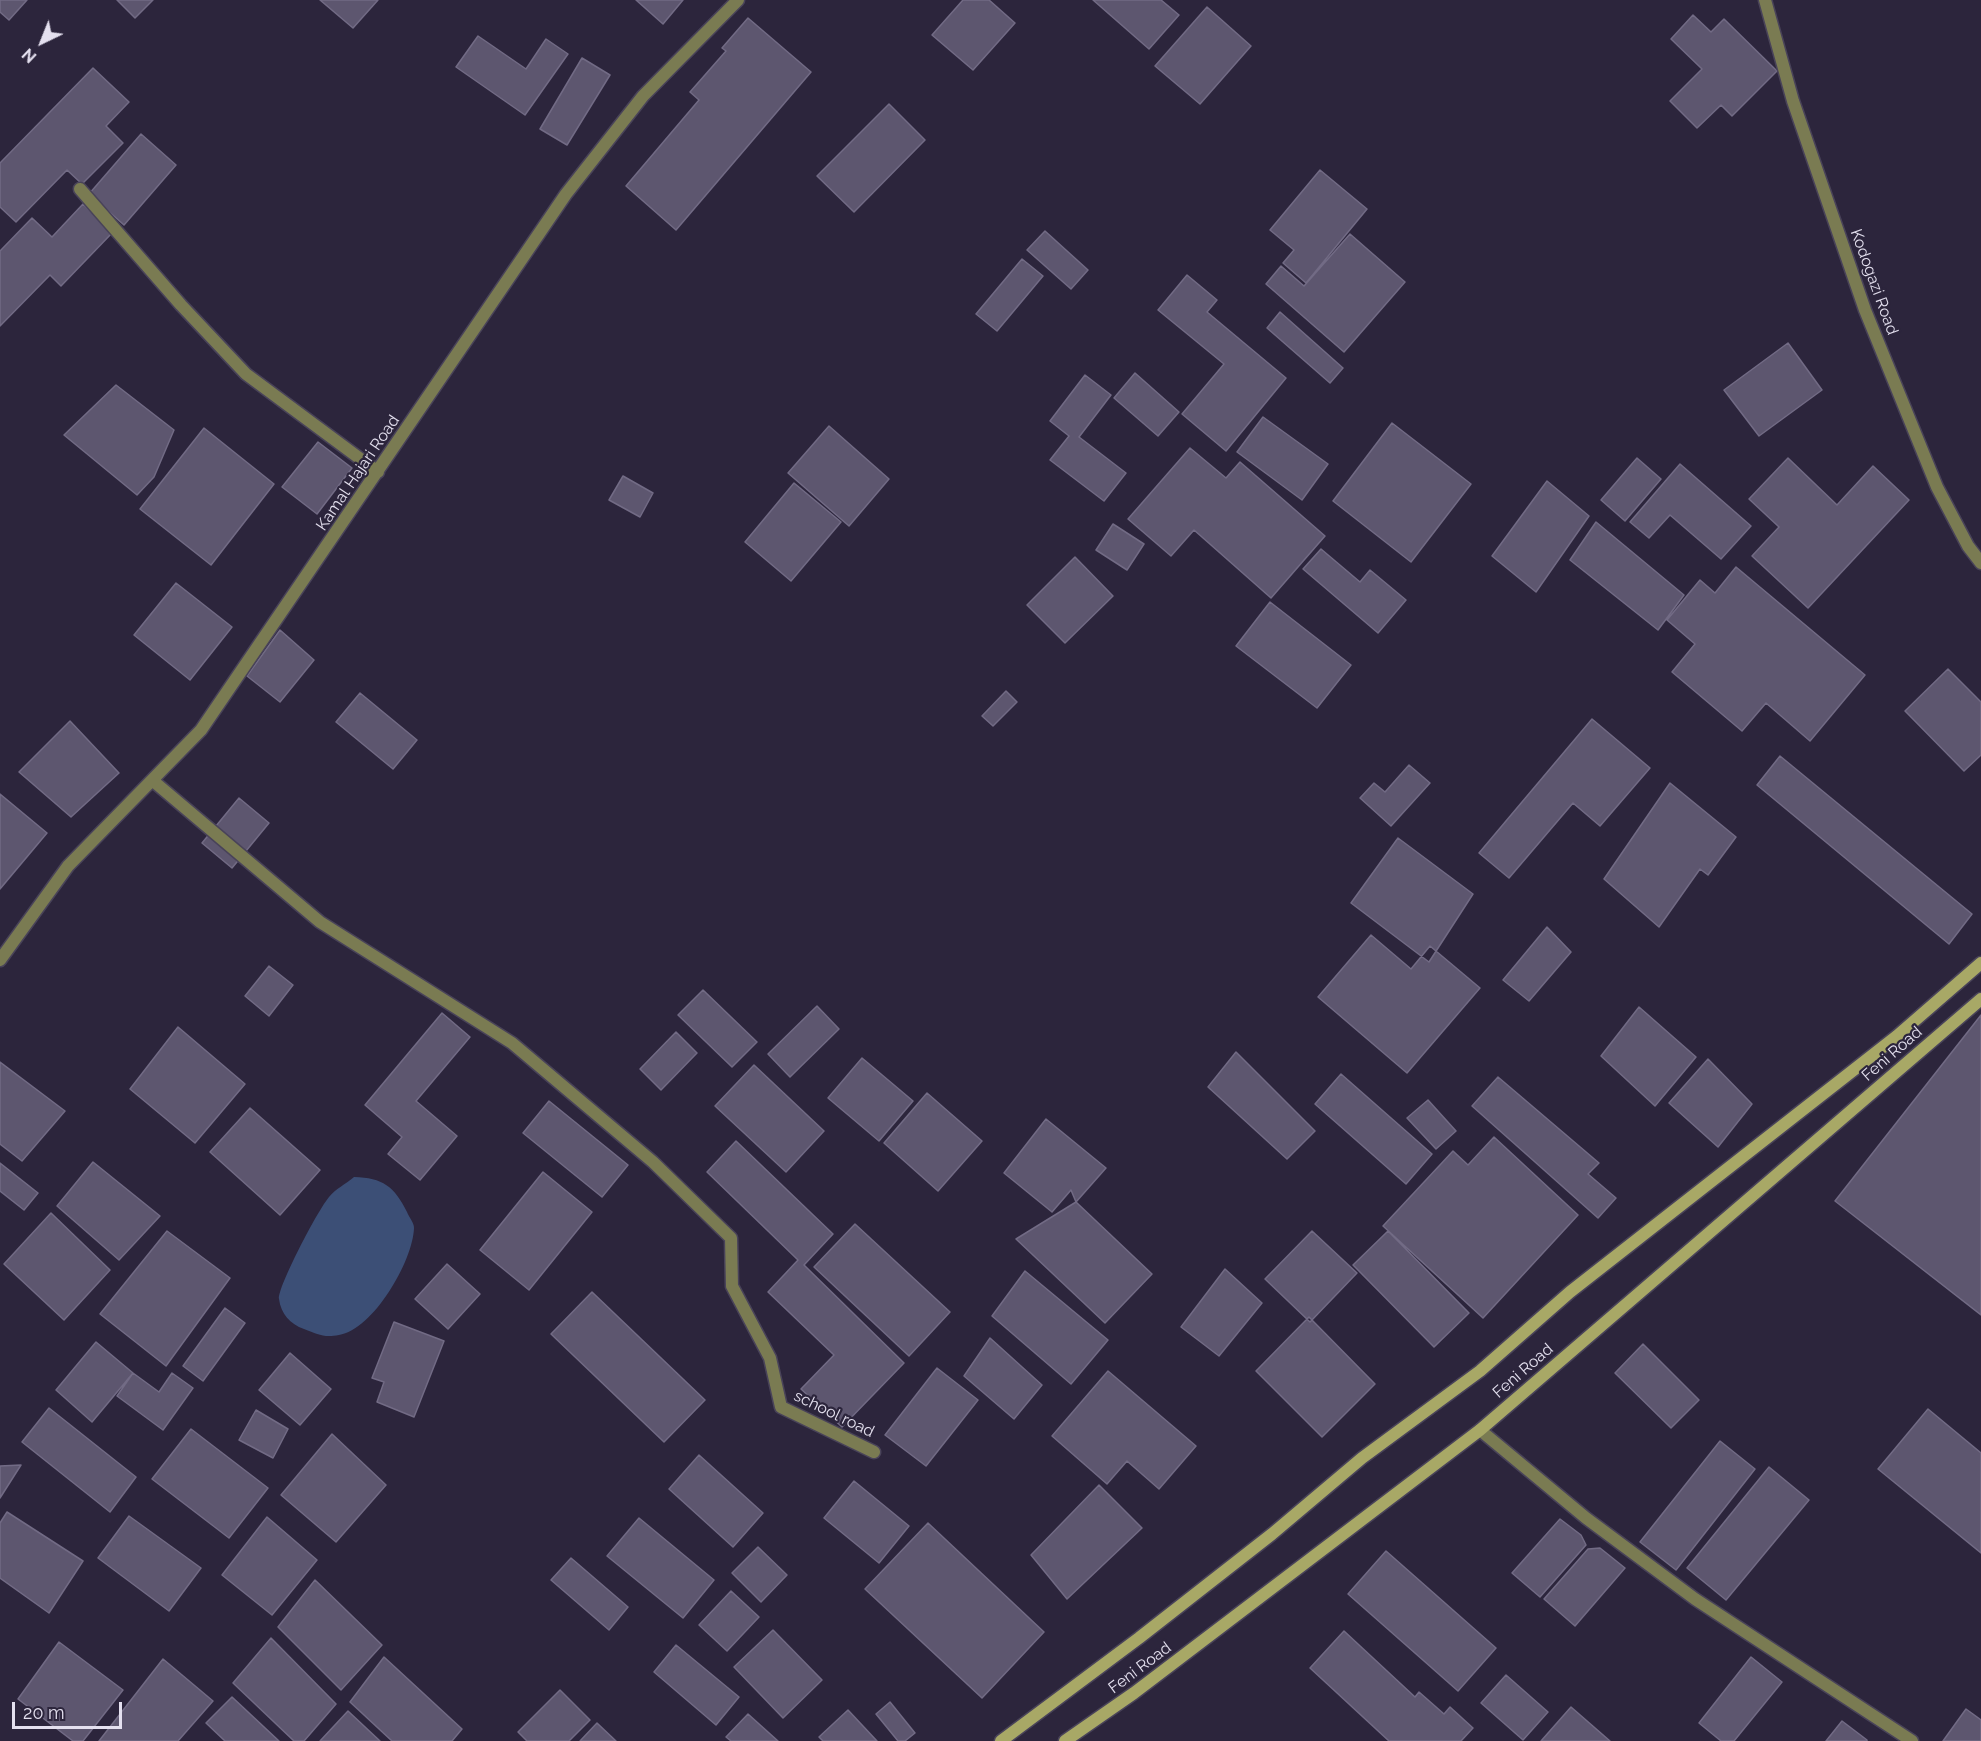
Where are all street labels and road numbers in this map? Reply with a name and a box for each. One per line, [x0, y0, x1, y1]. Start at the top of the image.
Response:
street label: Kodogazi Road [1846, 226, 1902, 338]
street label: Kamal Hajari Road [312, 412, 404, 534]
street label: Feni Road [1858, 1023, 1926, 1085]
street label: Feni Road [1489, 1340, 1557, 1402]
street label: school road [791, 1386, 877, 1442]
street label: Feni Road [1105, 1638, 1175, 1698]

